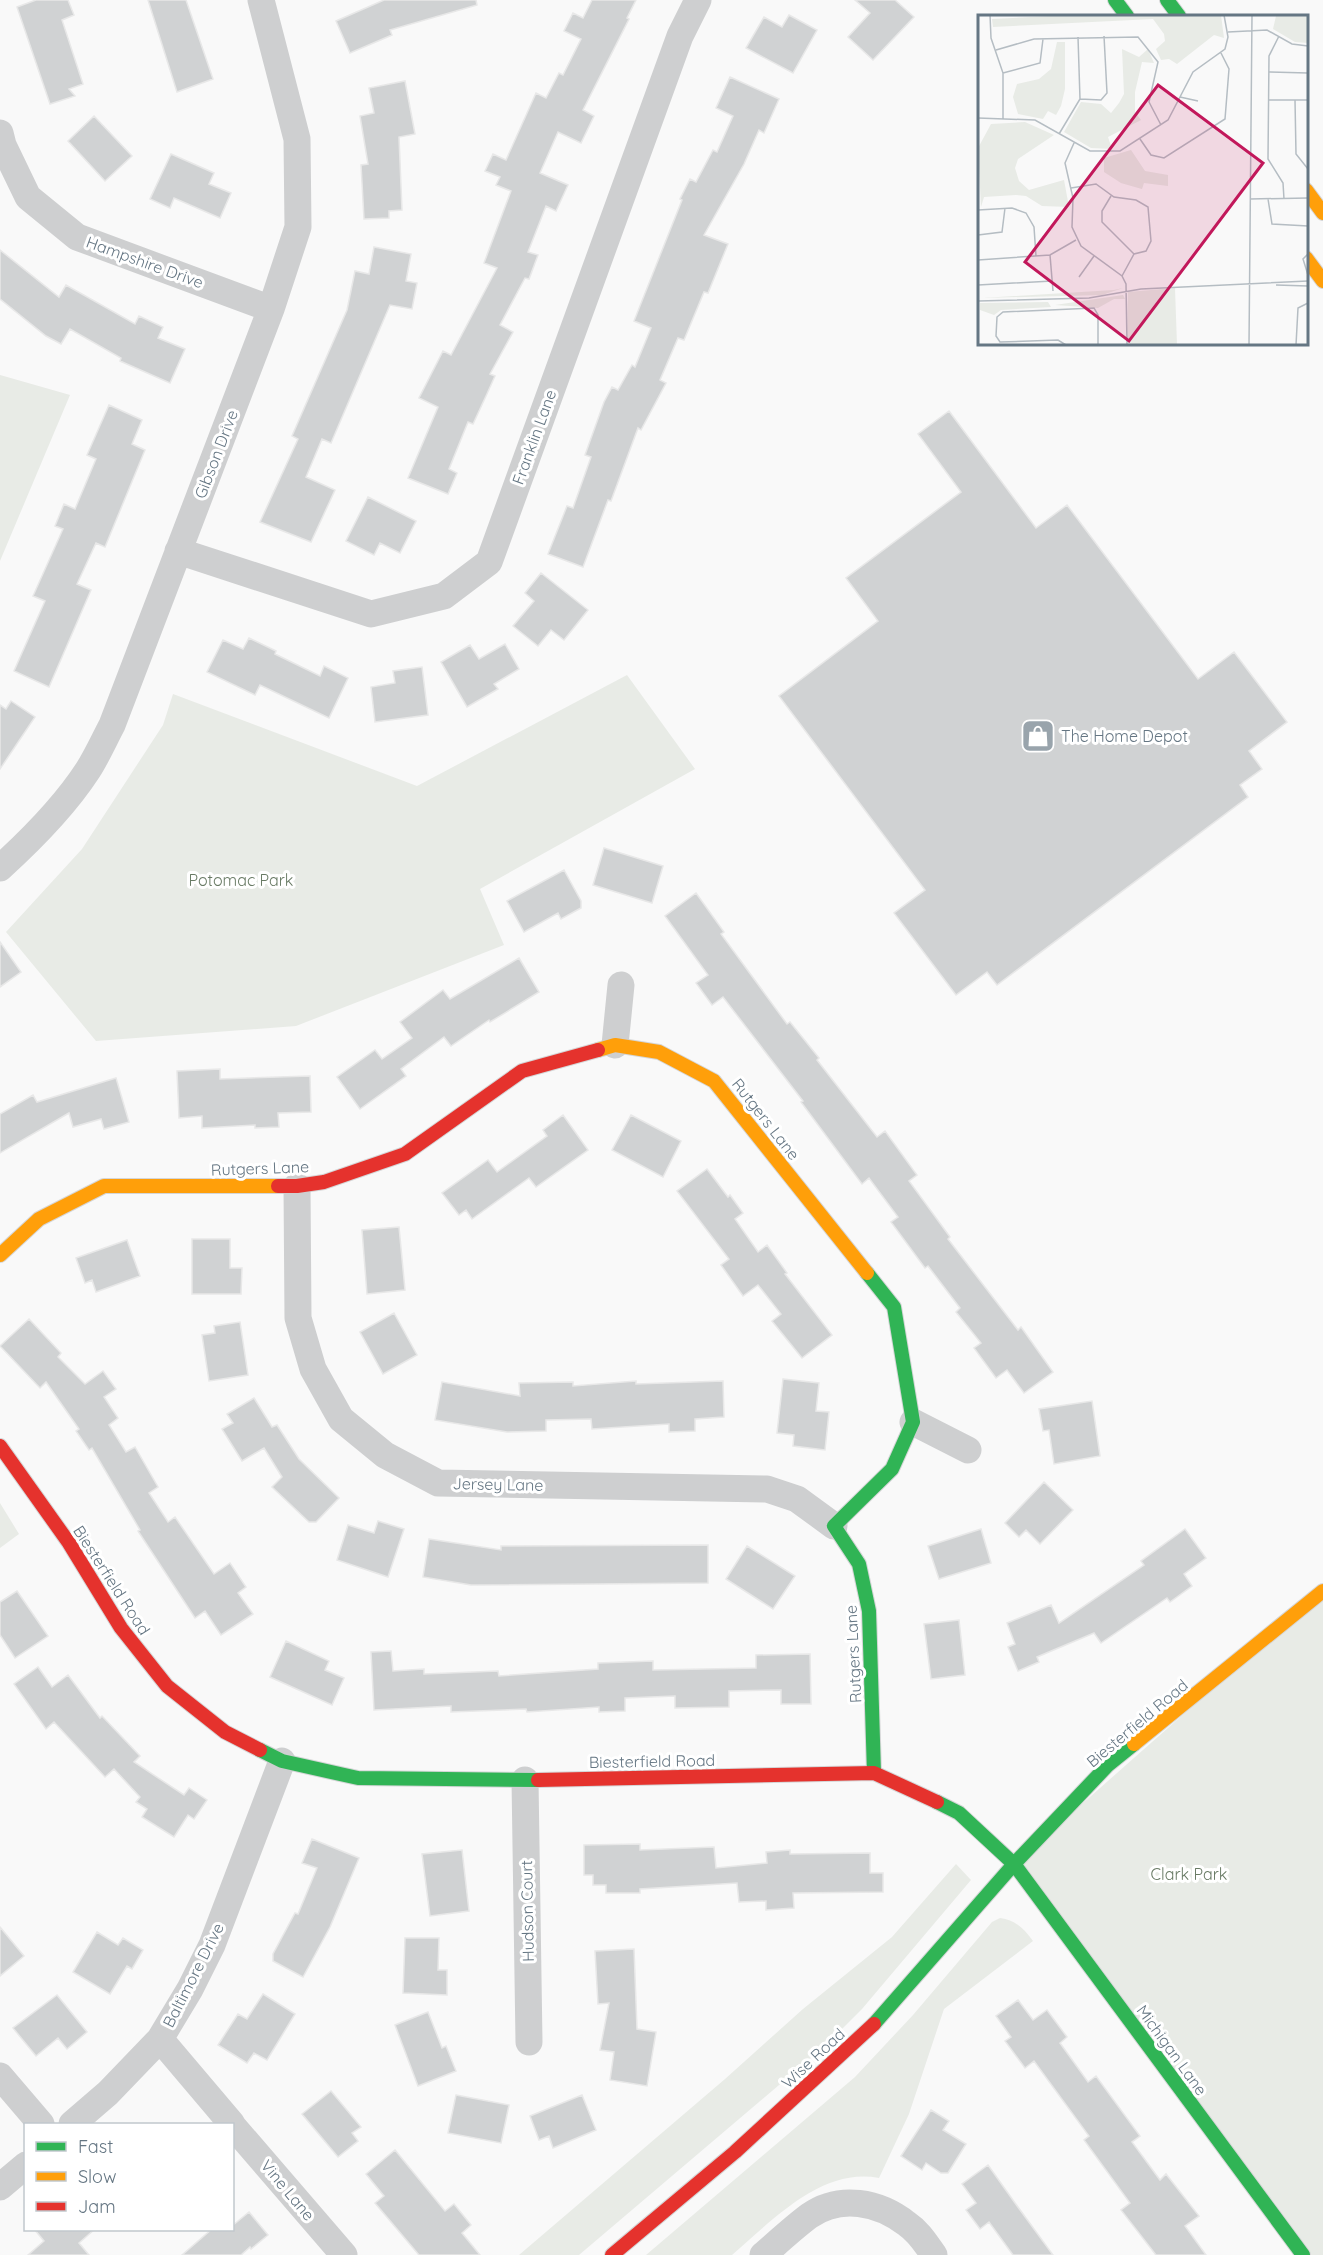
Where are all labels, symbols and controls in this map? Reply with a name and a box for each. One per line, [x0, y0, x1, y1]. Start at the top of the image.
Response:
inset map [978, 15, 1308, 345]
street label: Hampshire Drive [84, 232, 206, 292]
street label: Franklin Lane [508, 387, 560, 487]
street label: Gibson Drive [190, 407, 242, 501]
shop icon: The Home Depot [1020, 718, 1056, 754]
place label: The Home Depot [1061, 726, 1188, 746]
park label: Potomac Park [189, 870, 293, 890]
street label: Rutgers Lane [728, 1074, 804, 1164]
street label: Rutgers Lane [211, 1156, 309, 1180]
street label: Jersey Lane [452, 1473, 544, 1495]
street label: Biesterfield Road [69, 1522, 155, 1638]
street label: Rutgers Lane [840, 1604, 866, 1704]
street label: Biesterfield Road [1082, 1675, 1192, 1771]
street label: Biesterfield Road [589, 1750, 715, 1772]
street label: Hudson Court [516, 1860, 538, 1962]
park label: Clark Park [1151, 1864, 1227, 1884]
street label: Baltimore Drive [158, 1919, 228, 2031]
street label: Michigan Lane [1132, 2001, 1212, 2099]
street label: Wise Road [777, 2024, 849, 2092]
legend [24, 2123, 234, 2231]
text: Fast [78, 2135, 113, 2158]
street label: Vine Lane [257, 2156, 319, 2224]
text: Slow [78, 2165, 116, 2188]
text: Jam [78, 2195, 116, 2218]

